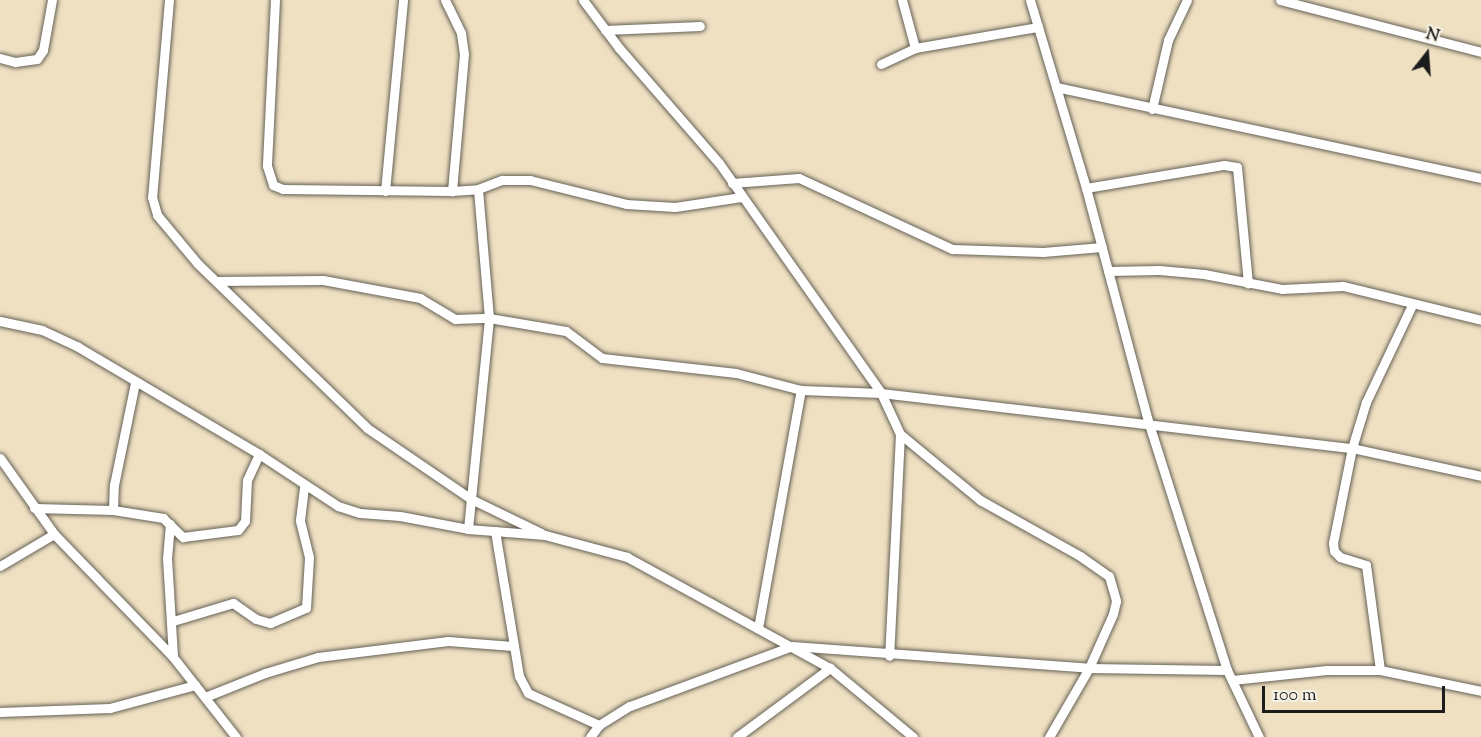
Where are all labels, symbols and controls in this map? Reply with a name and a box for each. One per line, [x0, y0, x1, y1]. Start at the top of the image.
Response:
text: N [1423, 23, 1442, 49]
north arrow [1397, 24, 1457, 84]
scale bar [1265, 674, 1448, 712]
text: 100 m [1273, 683, 1317, 709]

